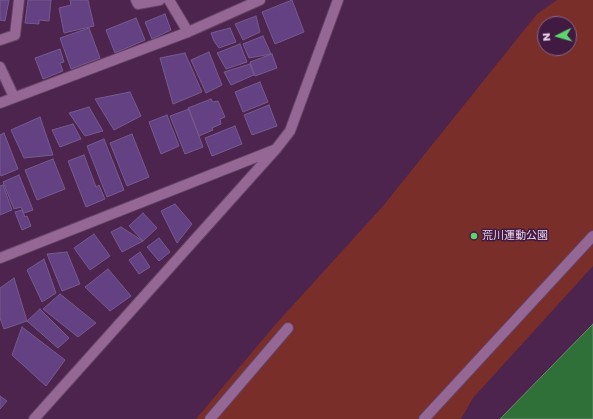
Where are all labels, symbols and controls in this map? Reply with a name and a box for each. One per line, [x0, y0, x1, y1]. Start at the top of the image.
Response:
north arrow [537, 16, 577, 56]
text: N [538, 32, 554, 42]
place label: 荒川運動公園 [482, 229, 548, 243]
marker: 荒川運動公園 [469, 231, 479, 241]

